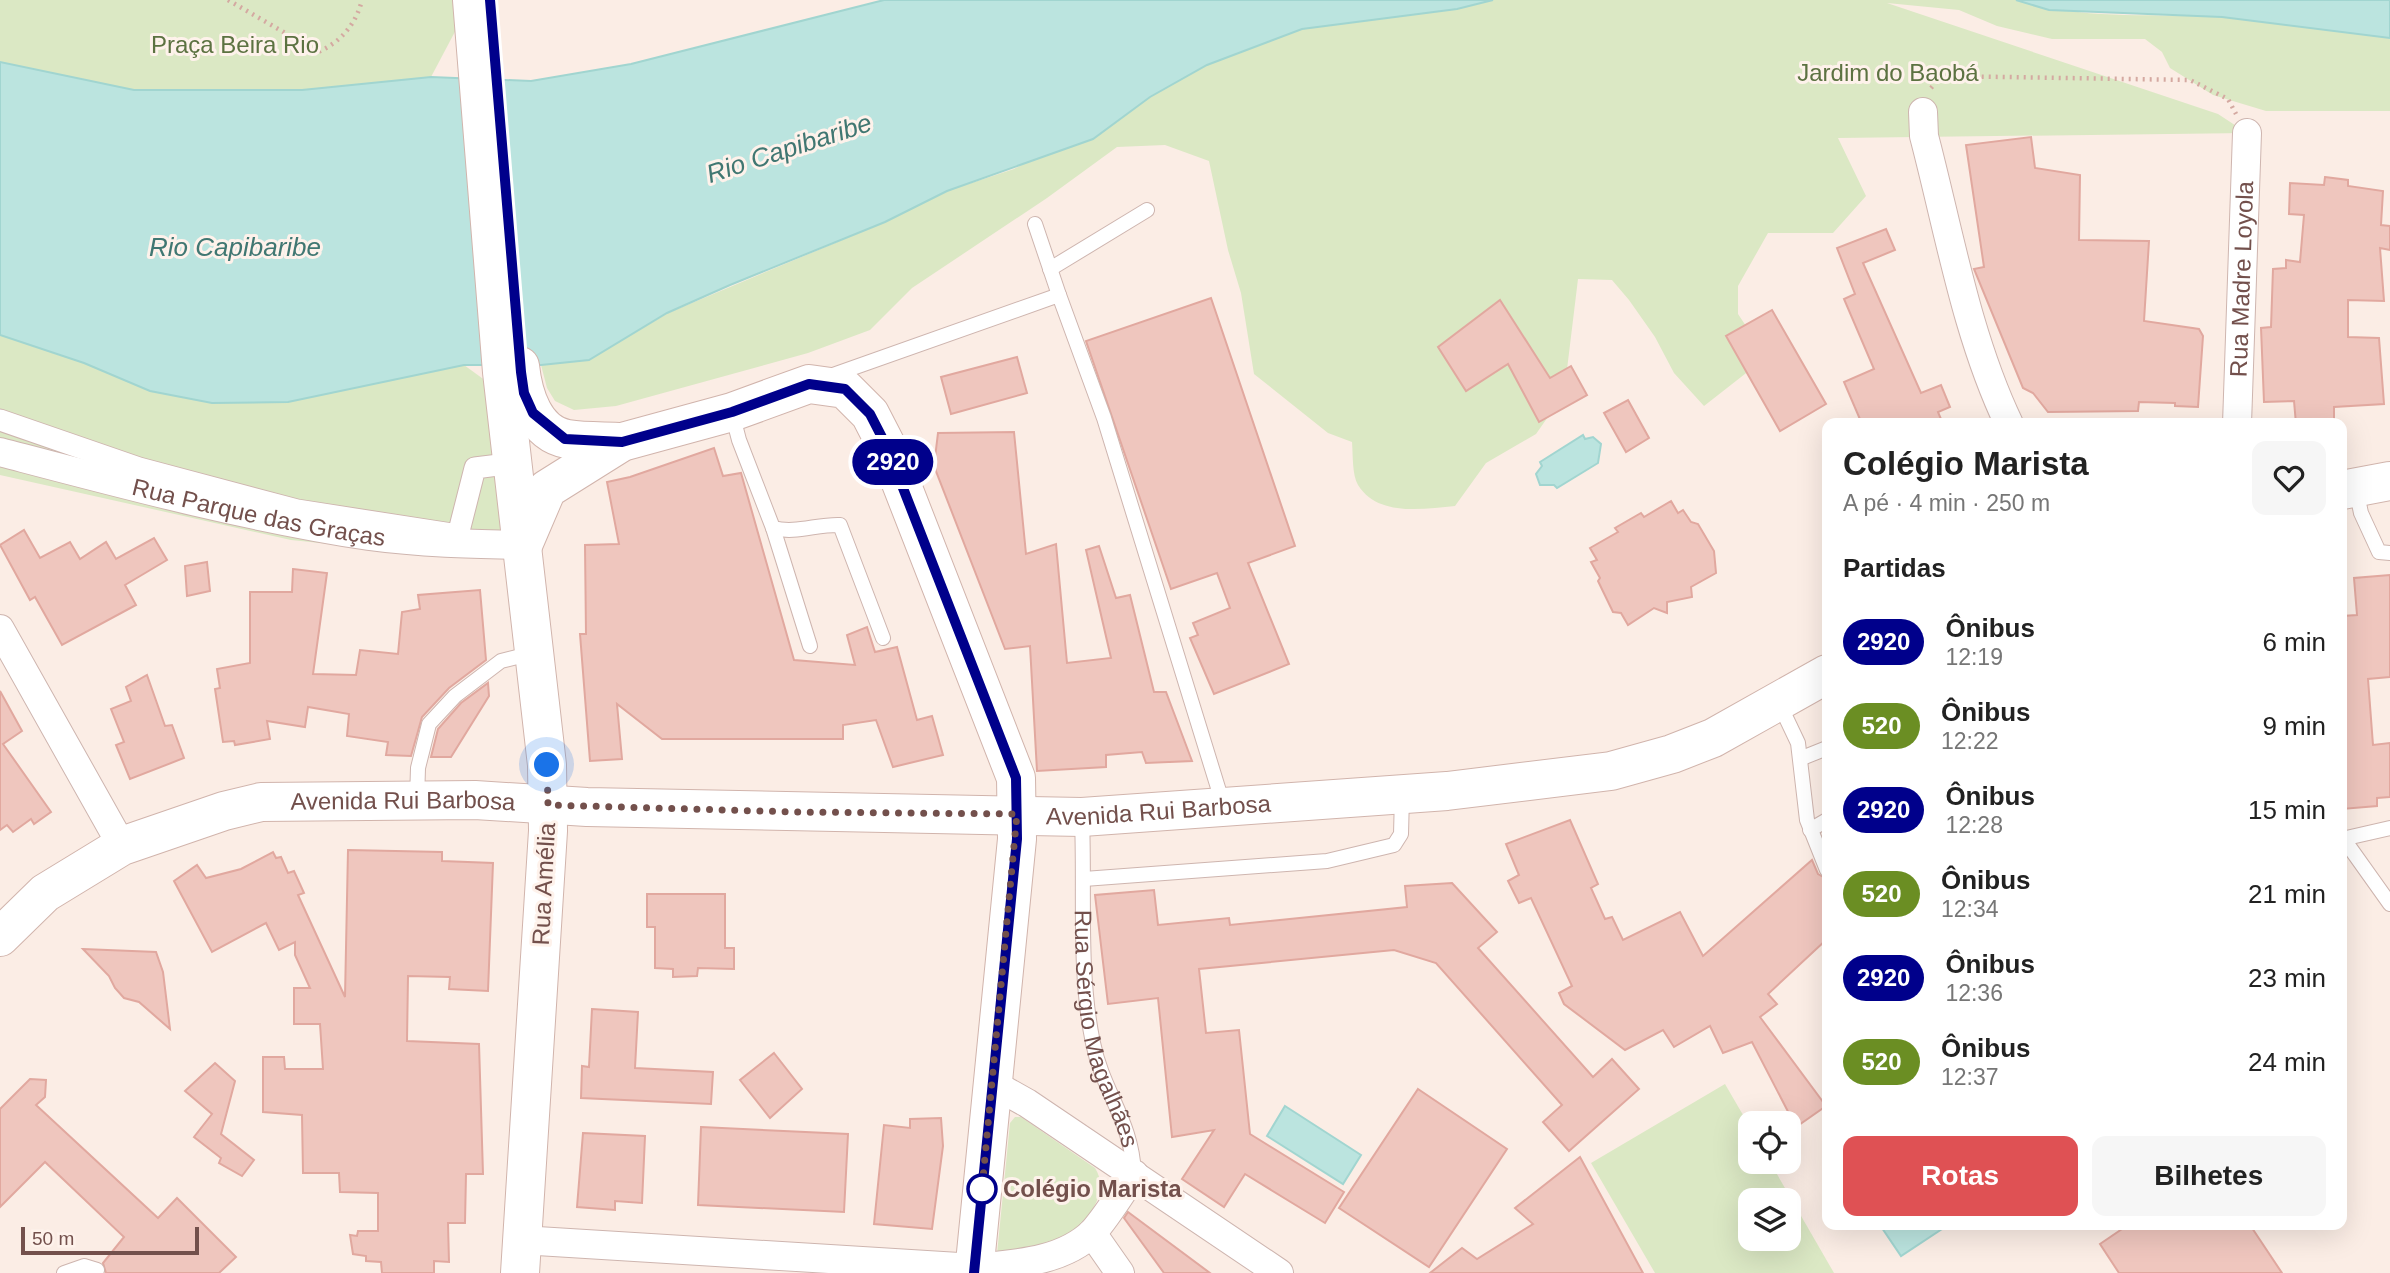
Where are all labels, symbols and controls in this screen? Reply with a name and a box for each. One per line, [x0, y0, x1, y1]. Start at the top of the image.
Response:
park label: Praça Beira Rio [151, 31, 319, 58]
park label: Jardim do Baobá [1797, 59, 1979, 86]
water label: Rio Capibaribe [703, 107, 875, 189]
street label: Rua Madre Loyola [2225, 180, 2258, 378]
water label: Rio Capibaribe [149, 232, 321, 262]
line badge: 2920 [844, 439, 942, 485]
button: heart [2252, 441, 2326, 515]
text: Colégio Marista [1843, 445, 2089, 482]
text: 2920 [866, 448, 920, 475]
street label: Rua Parque das Graças [130, 473, 387, 551]
text: A pé · 4 min · 250 m [1843, 490, 2050, 516]
text: Partidas [1843, 553, 1946, 583]
text: Ônibus [1945, 613, 2035, 643]
text: 6 min [2262, 627, 2326, 657]
text: 2920 [1857, 628, 1910, 655]
text: 12:19 [1945, 644, 2003, 670]
text: Ônibus [1941, 697, 2031, 727]
text: 9 min [2262, 711, 2326, 741]
text: 520 [1861, 712, 1902, 739]
text: 12:22 [1941, 728, 1999, 754]
your location [529, 747, 564, 782]
text: Ônibus [1945, 781, 2035, 811]
street label: Avenida Rui Barbosa [290, 786, 517, 816]
street label: Avenida Rui Barbosa [1046, 790, 1272, 830]
text: 15 min [2248, 795, 2326, 825]
text: 2920 [1857, 796, 1910, 823]
text: 12:28 [1945, 812, 2003, 838]
street label: Rua Amélia [527, 821, 560, 946]
text: Ônibus [1941, 865, 2031, 895]
text: 21 min [2248, 879, 2326, 909]
text: 520 [1861, 880, 1902, 907]
text: 12:34 [1941, 896, 1999, 922]
street label: Rua Sérgio Magalhães [1070, 910, 1144, 1150]
text: Ônibus [1945, 949, 2035, 979]
text: 23 min [2248, 963, 2326, 993]
text: 2920 [1857, 964, 1910, 991]
text: 12:36 [1945, 980, 2003, 1006]
text: Ônibus [1941, 1033, 2031, 1063]
text: 24 min [2248, 1047, 2326, 1077]
text: 520 [1861, 1048, 1902, 1075]
text: 12:37 [1941, 1064, 1999, 1090]
map controls [1738, 1111, 1801, 1251]
button: locate [1738, 1111, 1801, 1174]
button: Rotas [1843, 1136, 2078, 1216]
button: Bilhetes [2092, 1136, 2326, 1216]
marker: Colégio Marista [967, 1174, 997, 1204]
place label: Colégio Marista [1003, 1175, 1182, 1202]
button: layers [1738, 1188, 1801, 1251]
scale bar [21, 1224, 200, 1256]
text: 50 m [32, 1228, 74, 1249]

